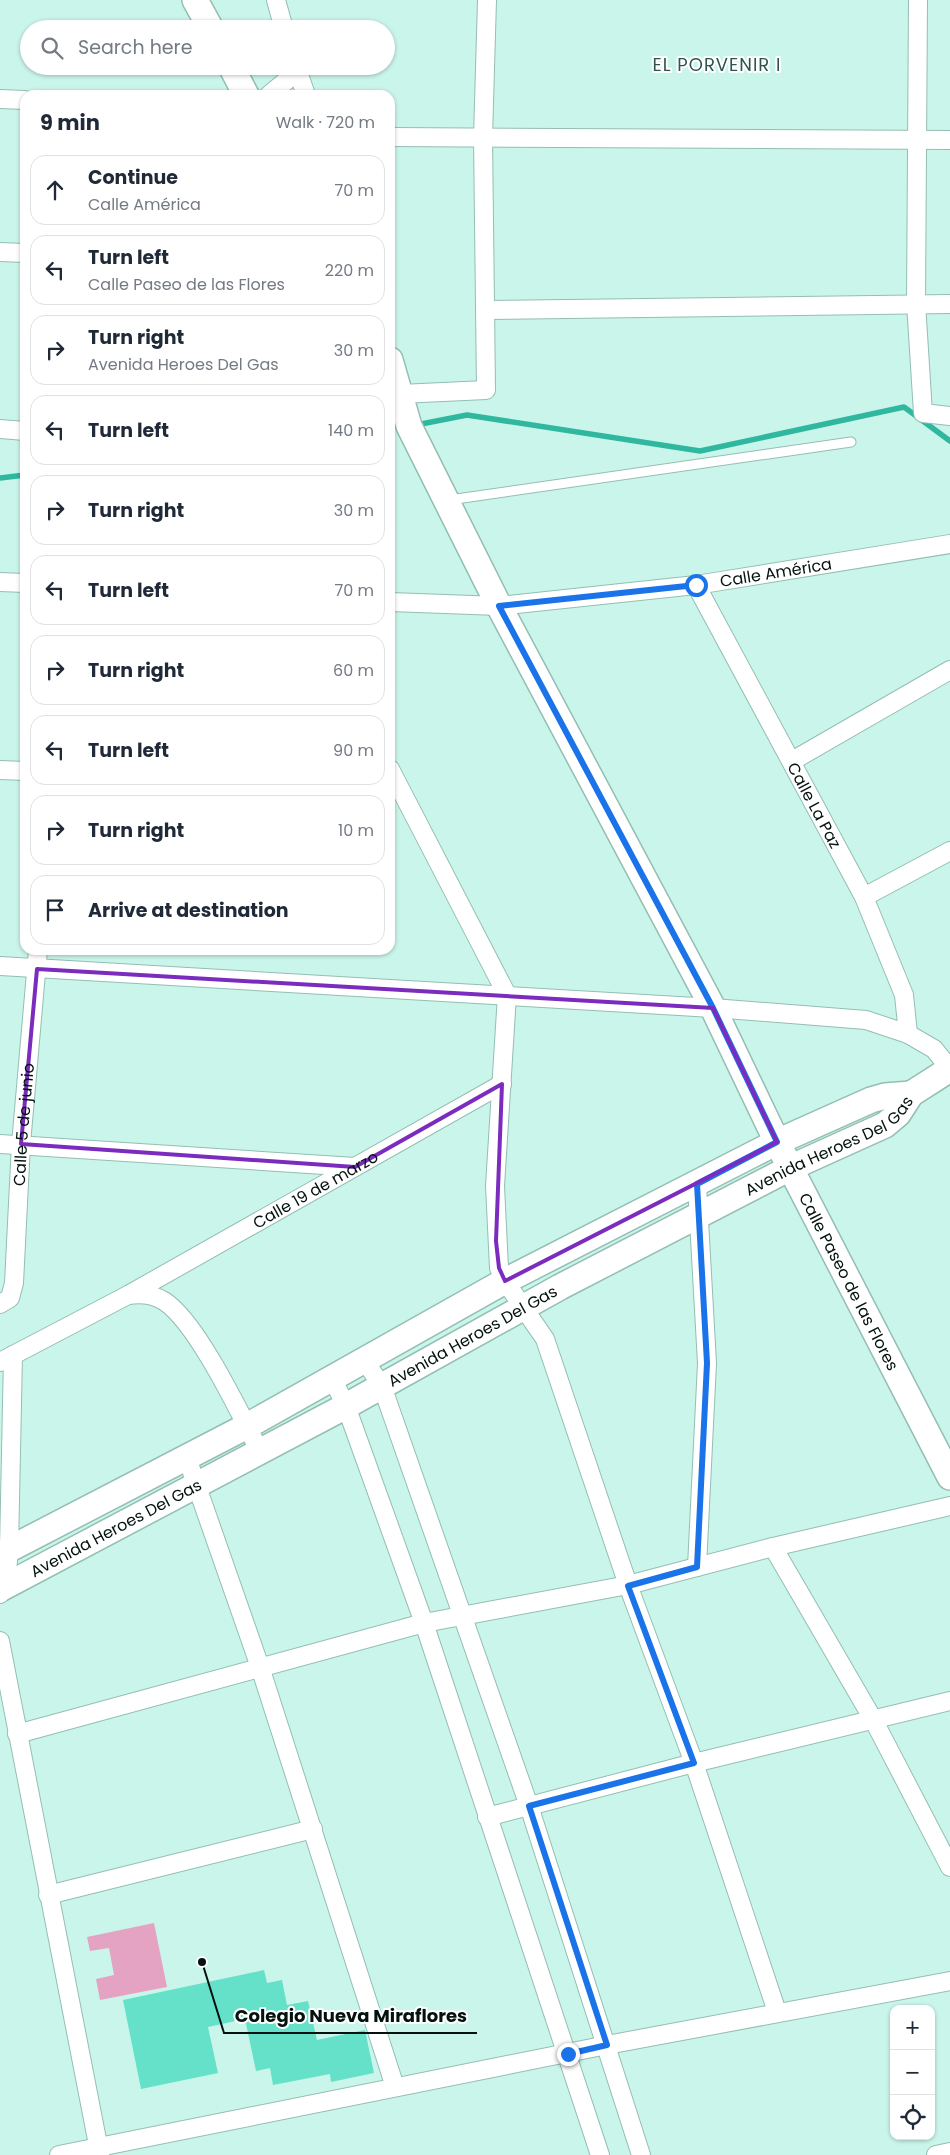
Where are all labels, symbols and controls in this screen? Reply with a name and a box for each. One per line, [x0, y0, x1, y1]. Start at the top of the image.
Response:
search box [20, 20, 395, 75]
icon: search [38, 34, 66, 62]
text: Search here [78, 34, 192, 61]
district label: EL PORVENIR I [653, 52, 782, 77]
text: 9 min [40, 108, 100, 137]
text: Walk · 720 m [276, 111, 375, 134]
text: Continue [88, 164, 178, 191]
icon: ahead [41, 176, 69, 204]
text: 70 m [334, 179, 374, 202]
text: Calle América [88, 193, 201, 216]
text: Turn left [88, 244, 169, 271]
icon: left [41, 256, 69, 284]
text: 220 m [325, 259, 374, 282]
text: Calle Paseo de las Flores [88, 273, 285, 296]
text: Turn right [88, 324, 184, 351]
icon: right [41, 336, 69, 364]
text: 30 m [334, 339, 374, 362]
text: Avenida Heroes Del Gas [88, 353, 279, 376]
icon: left [41, 416, 69, 444]
text: Turn left [88, 417, 169, 444]
text: 140 m [328, 419, 374, 442]
icon: right [41, 496, 69, 524]
text: Turn right [88, 497, 184, 524]
text: 30 m [334, 499, 374, 522]
street label: Calle América [718, 552, 833, 592]
route start [685, 574, 708, 597]
icon: left [41, 576, 69, 604]
text: Turn left [88, 577, 169, 604]
text: 70 m [334, 579, 374, 602]
icon: right [41, 656, 69, 684]
text: Turn right [88, 657, 184, 684]
text: 60 m [333, 659, 374, 682]
icon: left [41, 736, 69, 764]
text: Turn left [88, 737, 169, 764]
text: 90 m [333, 739, 374, 762]
street label: Calle La Paz [782, 758, 847, 852]
icon: right [41, 816, 69, 844]
text: Turn right [88, 817, 184, 844]
text: 10 m [338, 819, 374, 842]
icon: arrive [41, 896, 69, 924]
text: Arrive at destination [88, 897, 289, 924]
street label: Calle 5 de junio [7, 1062, 40, 1187]
street label: Avenida Heroes Del Gas [741, 1091, 918, 1201]
street label: Calle 19 de marzo [248, 1145, 382, 1234]
street label: Calle Paseo de las Flores [794, 1189, 905, 1374]
street label: Avenida Heroes Del Gas [383, 1279, 561, 1392]
street label: Avenida Heroes Del Gas [26, 1473, 205, 1582]
callout: Colegio Nueva Miraflores [224, 2000, 477, 2033]
text: Colegio Nueva Miraflores [235, 2003, 467, 2028]
map controls [890, 2005, 935, 2140]
button: + [890, 2005, 935, 2050]
route end [557, 2043, 580, 2066]
button: − [890, 2050, 935, 2095]
button: locate [890, 2095, 935, 2140]

